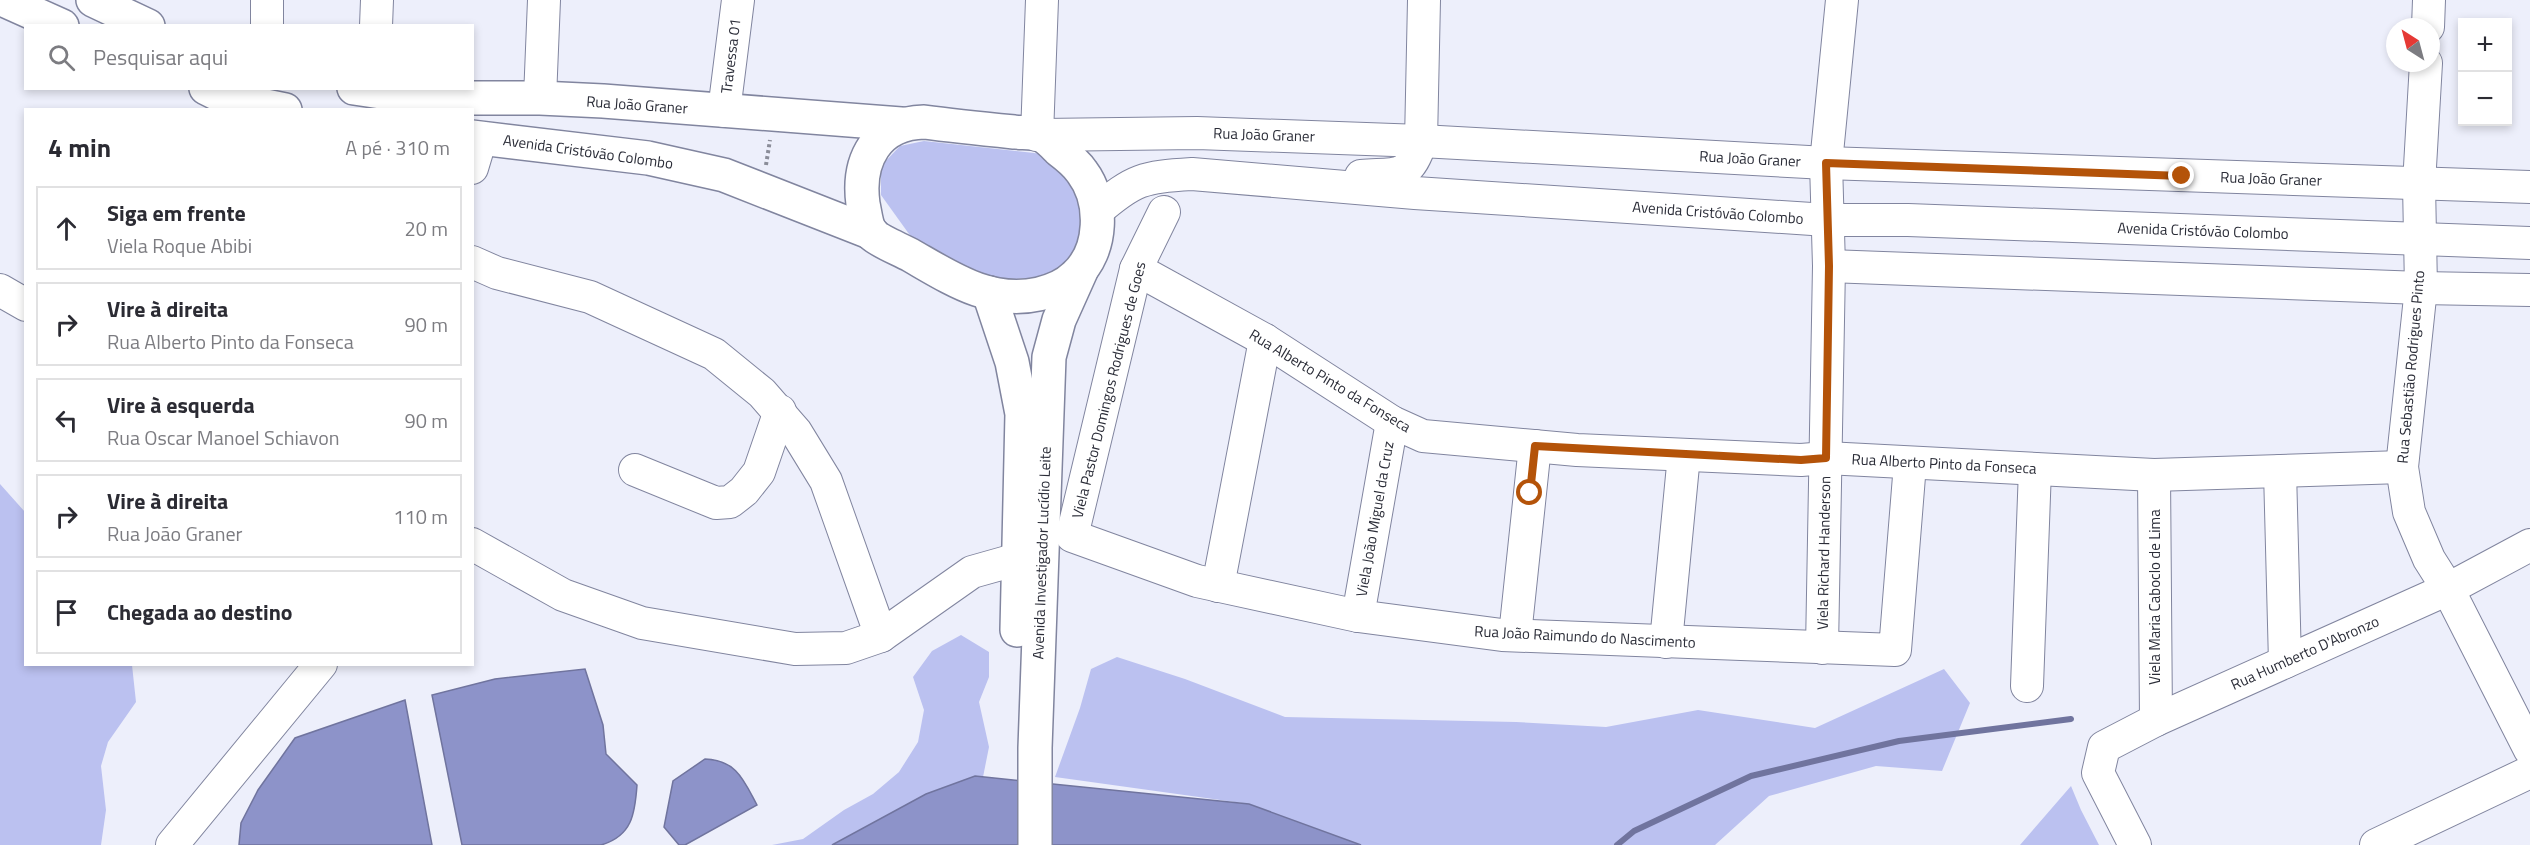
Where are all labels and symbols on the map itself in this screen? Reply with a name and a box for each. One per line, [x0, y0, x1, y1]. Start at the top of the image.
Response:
street label: Travessa 01 [714, 17, 747, 95]
north arrow [2386, 18, 2440, 72]
street label: Rua João Graner [586, 89, 689, 120]
street label: Rua João Graner [1213, 121, 1315, 148]
street label: Avenida Cristóvão Colombo [502, 128, 675, 175]
street label: Rua João Graner [1699, 144, 1801, 173]
route end [2168, 162, 2194, 188]
street label: Rua João Graner [2220, 165, 2322, 192]
street label: Avenida Cristóvão Colombo [1632, 195, 1804, 230]
street label: Avenida Cristóvão Colombo [2117, 216, 2289, 245]
street label: Viela Pastor Domingos Rodrigues de Goes [1065, 259, 1152, 521]
street label: Rua Sebastião Rodrigues Pinto [2391, 269, 2430, 464]
street label: Rua Alberto Pinto da Fonseca [1245, 323, 1416, 438]
street label: Viela João Miguel da Cruz [1350, 439, 1400, 598]
street label: Avenida Investigador Lucídio Leite [1026, 446, 1057, 660]
street label: Rua Alberto Pinto da Fonseca [1851, 447, 2038, 480]
street label: Viela Richard Handerson [1811, 476, 1836, 630]
route start [1516, 479, 1542, 505]
street label: Viela Maria Caboclo de Lima [2143, 509, 2166, 685]
street label: Rua Humberto D'Abronzo [2227, 609, 2383, 696]
street label: Rua João Raimundo do Nascimento [1474, 619, 1696, 654]

